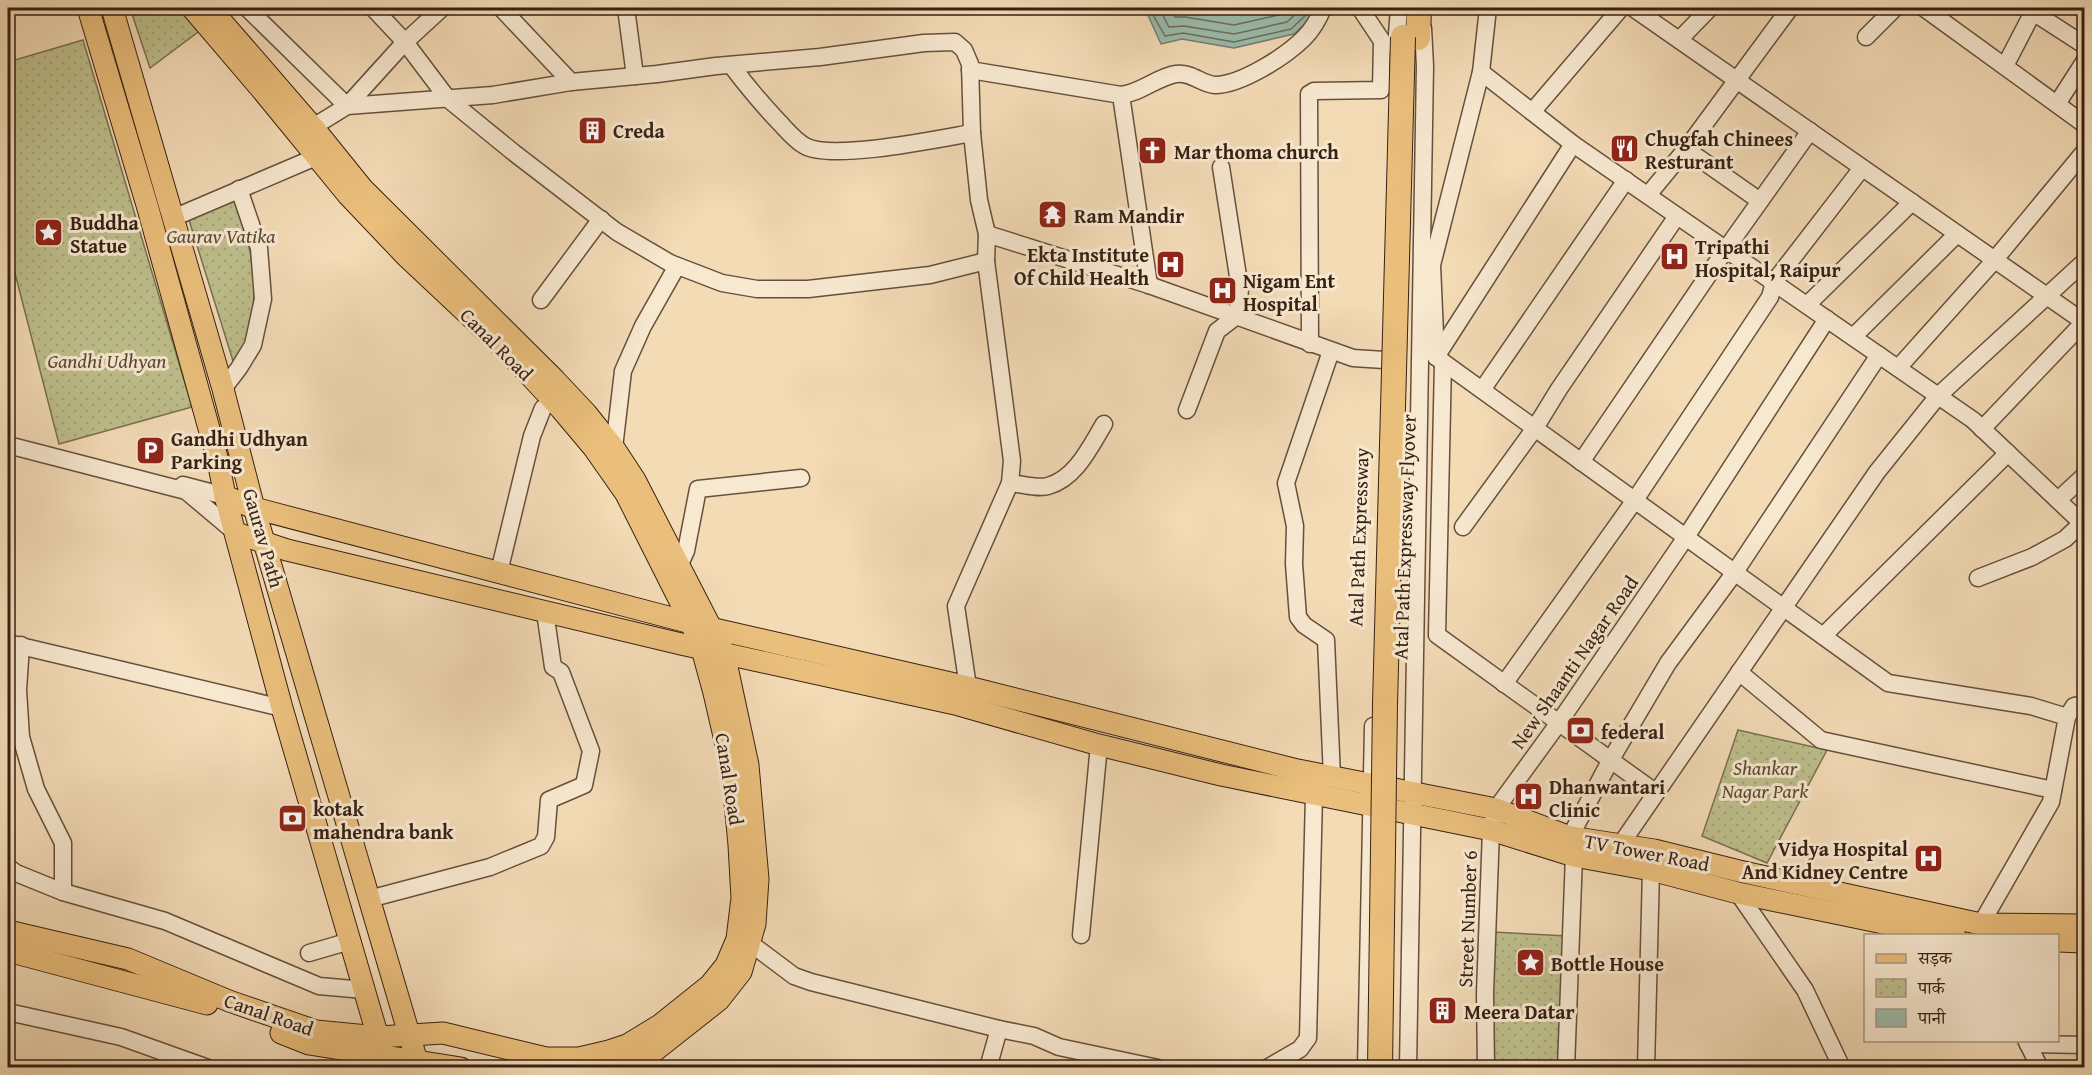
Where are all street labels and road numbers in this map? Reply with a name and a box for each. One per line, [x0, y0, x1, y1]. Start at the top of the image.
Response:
street label: Canal Road [454, 301, 540, 387]
street label: Atal Path Expressway Flyover [1385, 414, 1423, 660]
street label: Atal Path Expressway [1340, 447, 1376, 627]
street label: Gaurav Path [236, 485, 292, 591]
street label: New Shaanti Nagar Road [1503, 569, 1645, 755]
street label: Canal Road [708, 731, 752, 827]
street label: TV Tower Road [1582, 826, 1712, 878]
street label: Street Number 6 [1450, 850, 1484, 988]
street label: Canal Road [220, 985, 318, 1043]

